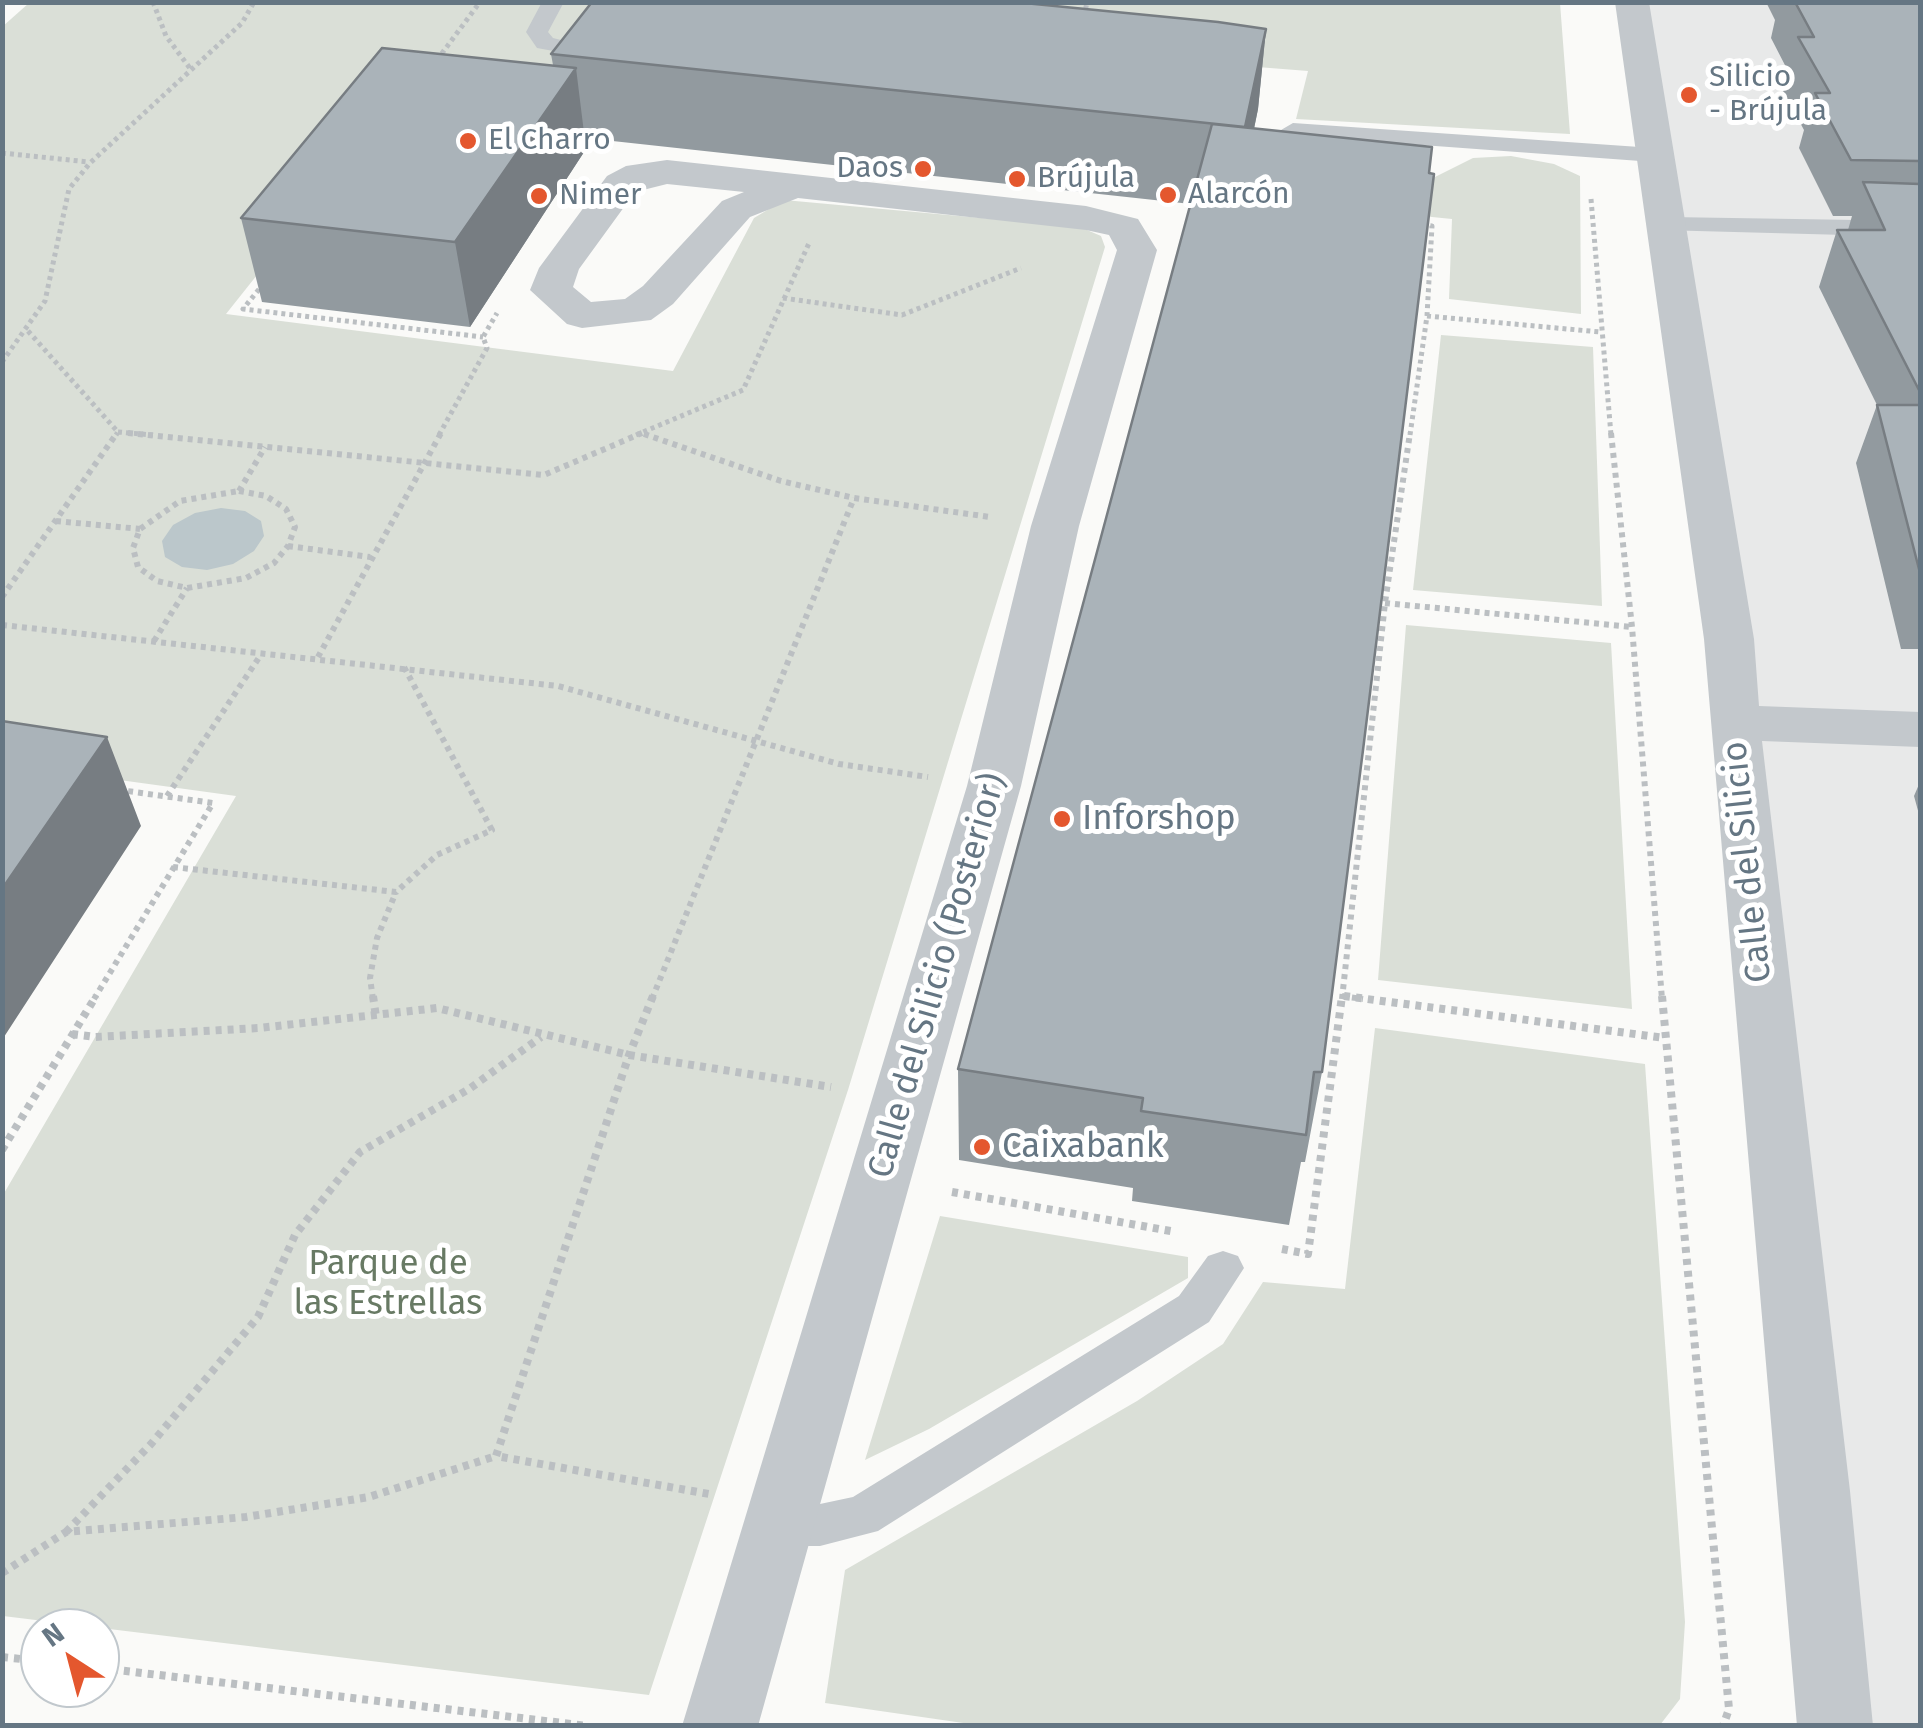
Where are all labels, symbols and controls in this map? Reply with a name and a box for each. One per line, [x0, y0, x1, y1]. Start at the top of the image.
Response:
place label: Silicio - Brújula [1709, 60, 1827, 130]
marker: Silicio - Brújula [1678, 84, 1700, 106]
place label: El Charro [488, 123, 611, 159]
marker: El Charro [457, 130, 479, 152]
place label: Daos [836, 151, 903, 187]
marker: Daos [912, 158, 934, 180]
place label: Brújula [1037, 161, 1135, 197]
marker: Brújula [1006, 168, 1028, 190]
place label: Alarcón [1188, 177, 1290, 213]
place label: Nimer [559, 178, 642, 214]
marker: Alarcón [1157, 184, 1179, 206]
marker: Nimer [528, 185, 550, 207]
street label: Calle del Silicio [1714, 739, 1782, 985]
street label: Calle del Silicio (Posterior) [860, 769, 1016, 1183]
place label: Inforshop [1082, 798, 1236, 840]
marker: Inforshop [1051, 808, 1073, 830]
place label: Caixabank [1002, 1126, 1164, 1168]
marker: Caixabank [971, 1136, 993, 1158]
park label: Parque de las Estrellas [294, 1243, 482, 1325]
north arrow [20, 1608, 120, 1708]
text: N [36, 1616, 70, 1654]

